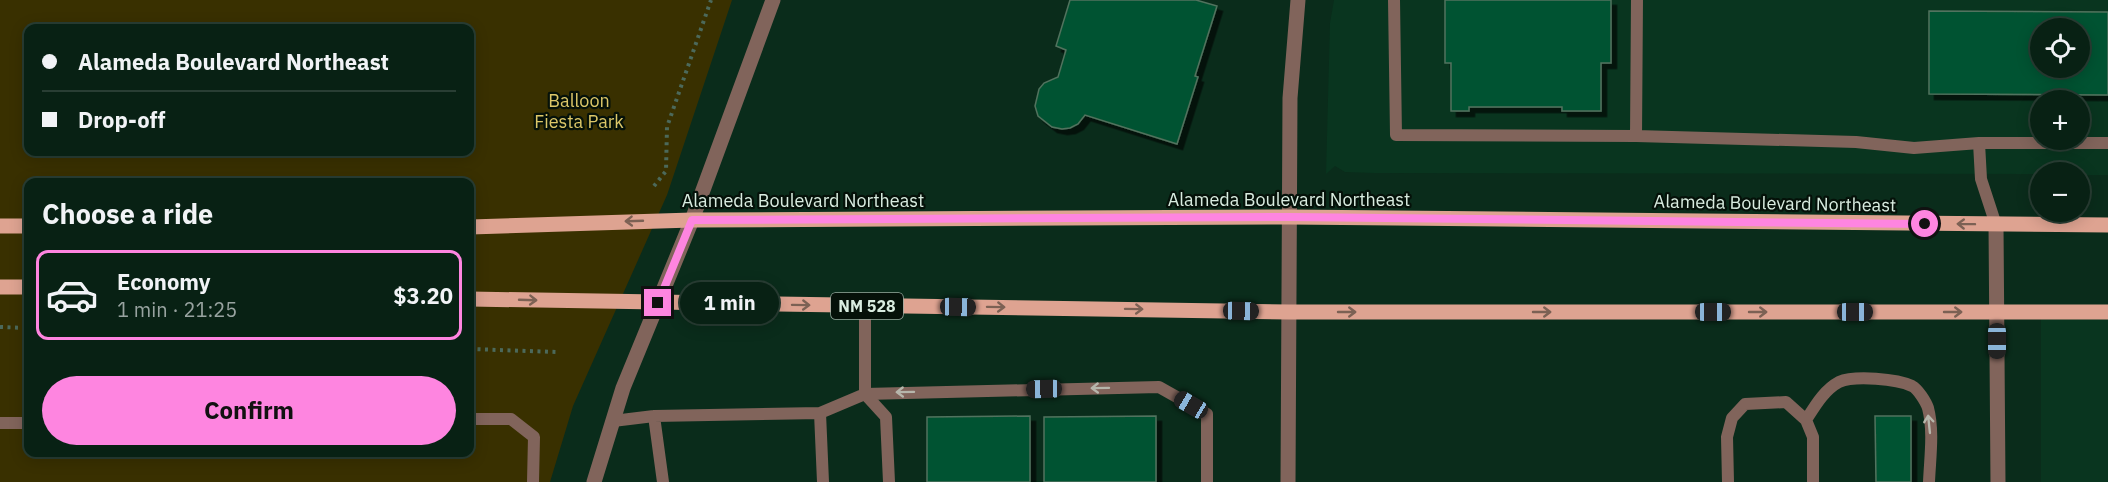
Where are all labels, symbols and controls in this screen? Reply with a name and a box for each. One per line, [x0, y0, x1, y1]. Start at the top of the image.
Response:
map controls [2030, 18, 2090, 222]
button: locate [2030, 18, 2090, 78]
text: Alameda Boulevard Northeast [78, 47, 389, 76]
park label: Balloon Fiesta Park [534, 89, 624, 133]
button: + [2030, 90, 2090, 150]
text: Drop-off [78, 105, 165, 134]
button: − [2030, 162, 2090, 222]
street label: Alameda Boulevard Northeast [1168, 188, 1410, 211]
street label: Alameda Boulevard Northeast [682, 189, 924, 212]
street label: Alameda Boulevard Northeast [1654, 189, 1896, 217]
text: Choose a ride [42, 196, 213, 231]
route start [1911, 210, 1938, 237]
one-way arrow [624, 216, 644, 227]
one-way arrow [1956, 219, 1976, 230]
text: Economy [117, 267, 211, 296]
icon: car [45, 268, 99, 322]
text: $3.20 [393, 281, 453, 310]
callout: 1 min [679, 282, 778, 324]
route end [644, 289, 671, 316]
text: 1 min [703, 289, 756, 316]
road number: NM 528 [831, 293, 903, 319]
one-way arrow [517, 294, 537, 306]
text: 1 min · 21:25 [117, 296, 237, 323]
car [940, 298, 976, 316]
one-way arrow [791, 299, 810, 310]
one-way arrow [985, 302, 1005, 313]
car [1223, 302, 1259, 320]
car [1695, 303, 1731, 321]
car [1837, 303, 1873, 321]
one-way arrow [1123, 304, 1143, 315]
one-way arrow [1337, 306, 1357, 318]
one-way arrow [1532, 306, 1552, 318]
one-way arrow [1748, 306, 1768, 318]
one-way arrow [1943, 306, 1963, 318]
car [1988, 323, 2006, 359]
button: Confirm [42, 376, 456, 445]
car [1026, 380, 1062, 398]
one-way arrow [1091, 382, 1111, 394]
one-way arrow [896, 386, 916, 398]
car [1171, 388, 1211, 422]
one-way arrow [1924, 414, 1935, 434]

